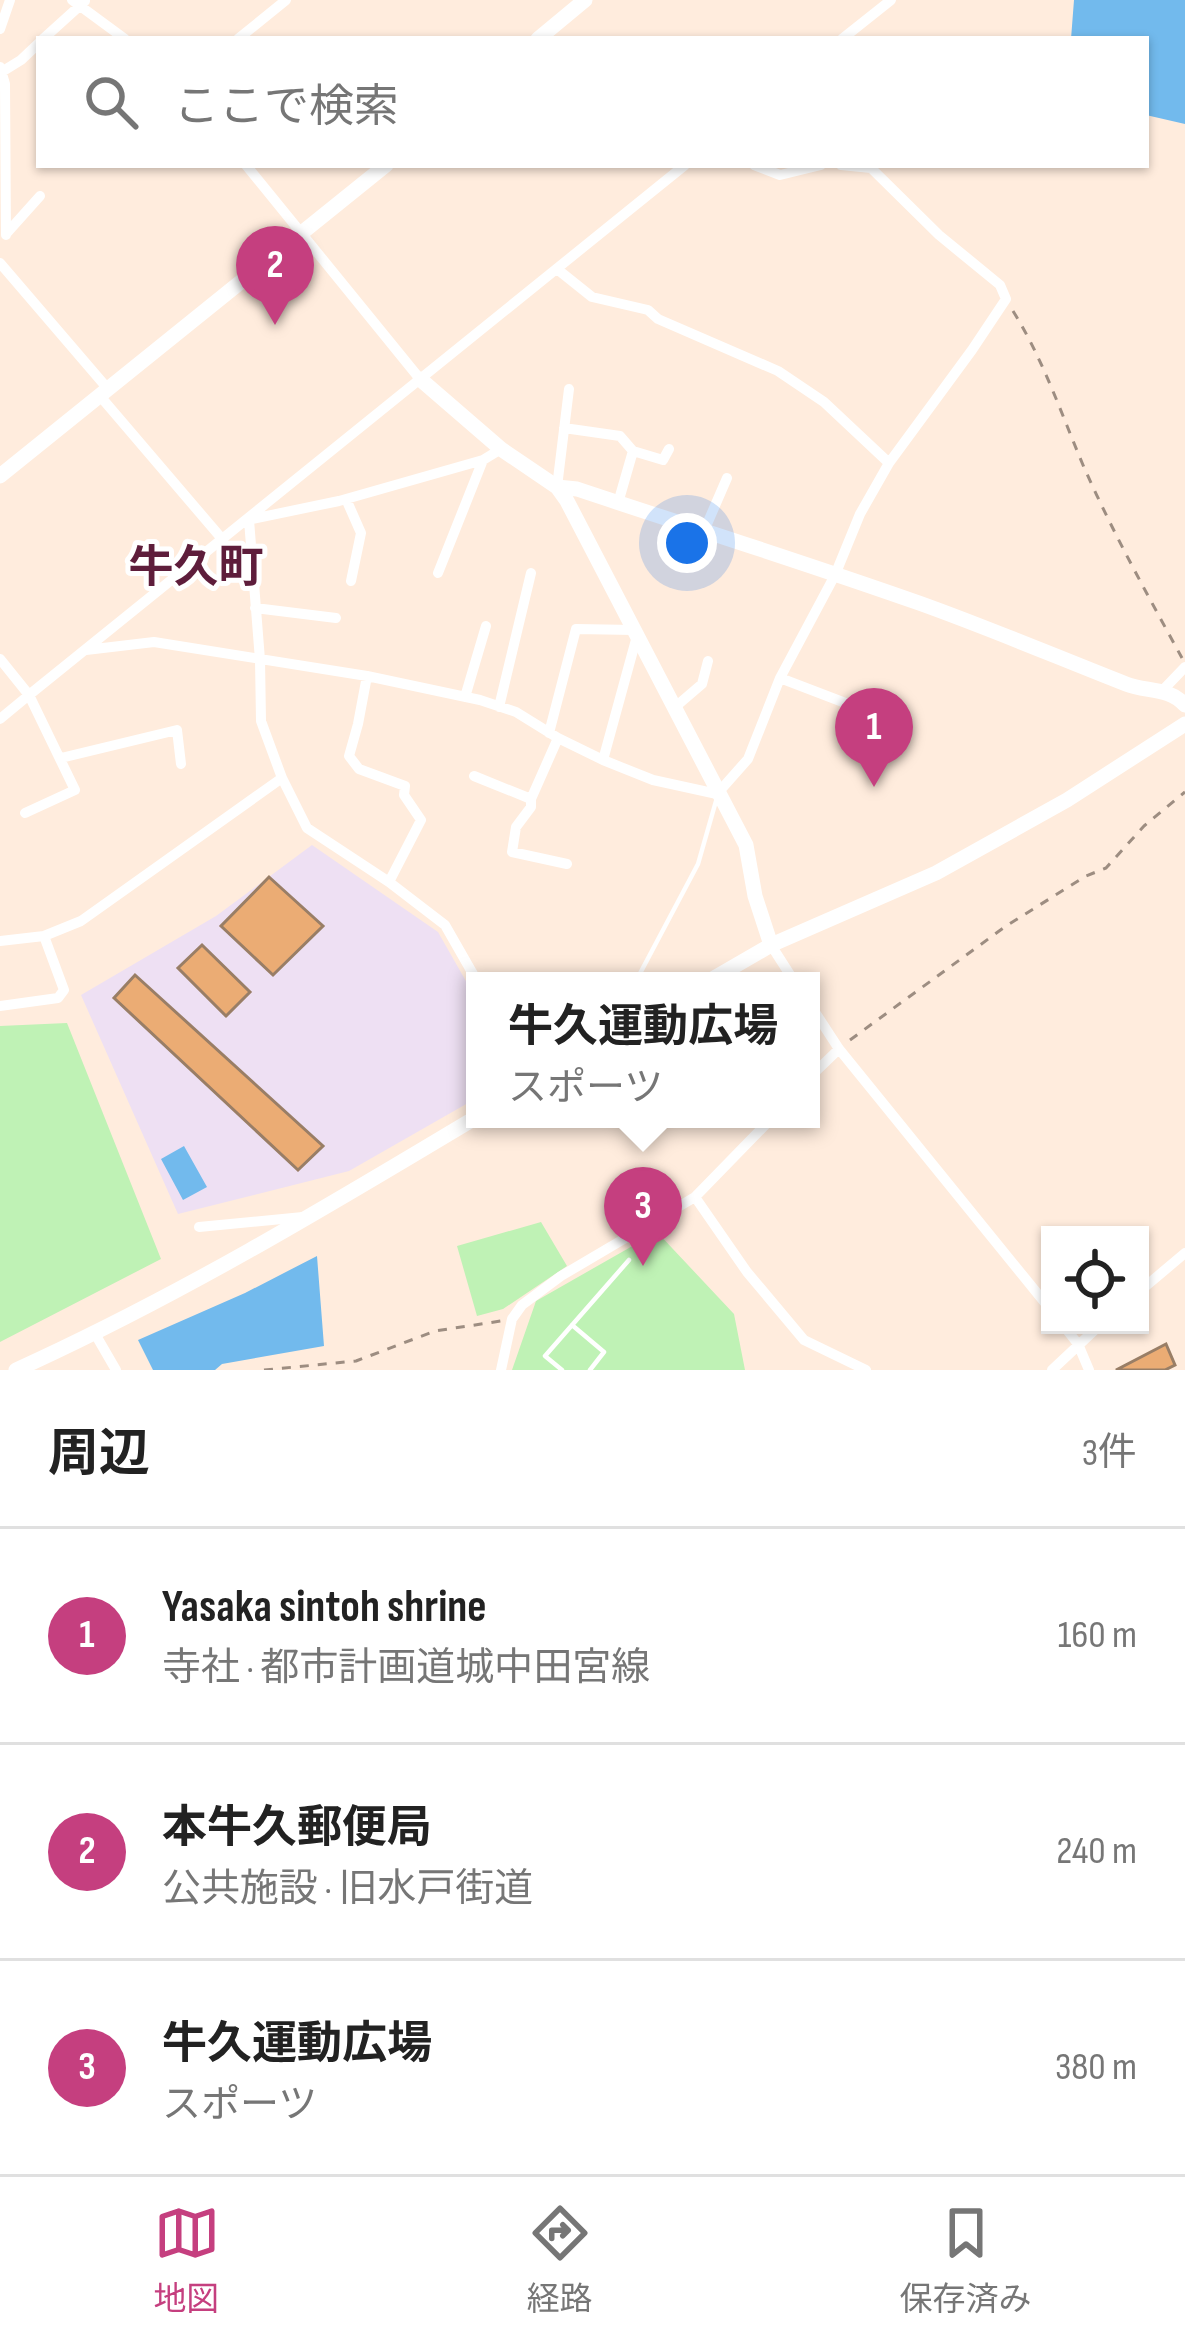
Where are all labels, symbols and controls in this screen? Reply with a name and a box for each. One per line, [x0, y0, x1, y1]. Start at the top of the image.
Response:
search box [36, 36, 1149, 168]
icon: search [78, 69, 144, 135]
text: ここで検索 [174, 80, 399, 135]
pin: 2 [236, 226, 314, 325]
your location [657, 513, 717, 573]
district label: 牛久町 [128, 541, 264, 596]
pin: 1 [835, 688, 913, 787]
popup [466, 972, 820, 1128]
text: 牛久運動広場 [508, 1000, 778, 1055]
text: スポーツ [508, 1065, 663, 1112]
pin: 3 [604, 1167, 682, 1266]
map controls [1041, 1226, 1149, 1334]
button: locate [1041, 1226, 1149, 1334]
text: 周辺 [48, 1424, 150, 1485]
text: 3件 [1082, 1430, 1137, 1477]
text: Yasaka sintoh shrine [162, 1580, 487, 1635]
text: 1 [79, 1612, 95, 1659]
text: 160 m [1058, 1612, 1137, 1659]
text: 寺社 · 都市計画道城中田宮線 [162, 1645, 650, 1692]
text: 本牛久郵便局 [162, 1801, 432, 1856]
text: 2 [78, 1828, 96, 1875]
text: 240 m [1056, 1828, 1137, 1875]
text: 公共施設 · 旧水戸街道 [162, 1866, 533, 1913]
text: 牛久運動広場 [162, 2017, 432, 2072]
text: 3 [78, 2044, 96, 2091]
text: 380 m [1055, 2044, 1137, 2091]
text: スポーツ [162, 2082, 317, 2129]
tab: 地図 [154, 2200, 220, 2320]
tab: 経路 [527, 2200, 593, 2320]
tab: 保存済み [900, 2200, 1032, 2320]

